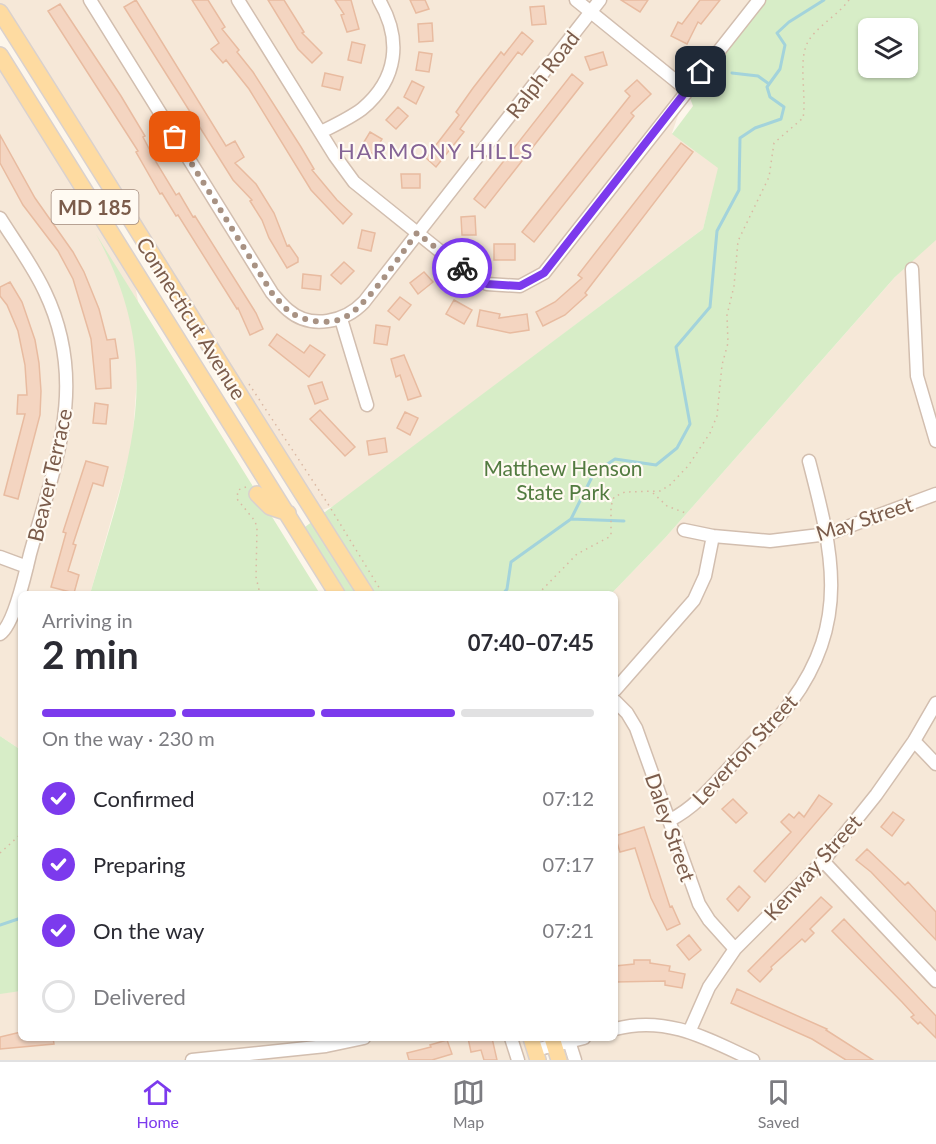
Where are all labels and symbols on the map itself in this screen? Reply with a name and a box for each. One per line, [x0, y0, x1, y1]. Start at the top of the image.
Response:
street label: Ralph Road [500, 25, 584, 123]
pin [675, 46, 726, 97]
pin [149, 111, 200, 162]
district label: HARMONY HILLS [338, 137, 534, 164]
road number: MD 185 [52, 190, 138, 224]
street label: Connecticut Avenue [132, 232, 252, 404]
courier [432, 238, 492, 298]
street label: Beaver Terrace [22, 406, 76, 544]
park label: Matthew Henson State Park [483, 455, 643, 504]
street label: May Street [812, 490, 916, 545]
street label: Leverton Street [686, 688, 802, 809]
street label: Daley Street [641, 770, 701, 885]
street label: Kenway Street [758, 809, 866, 925]

